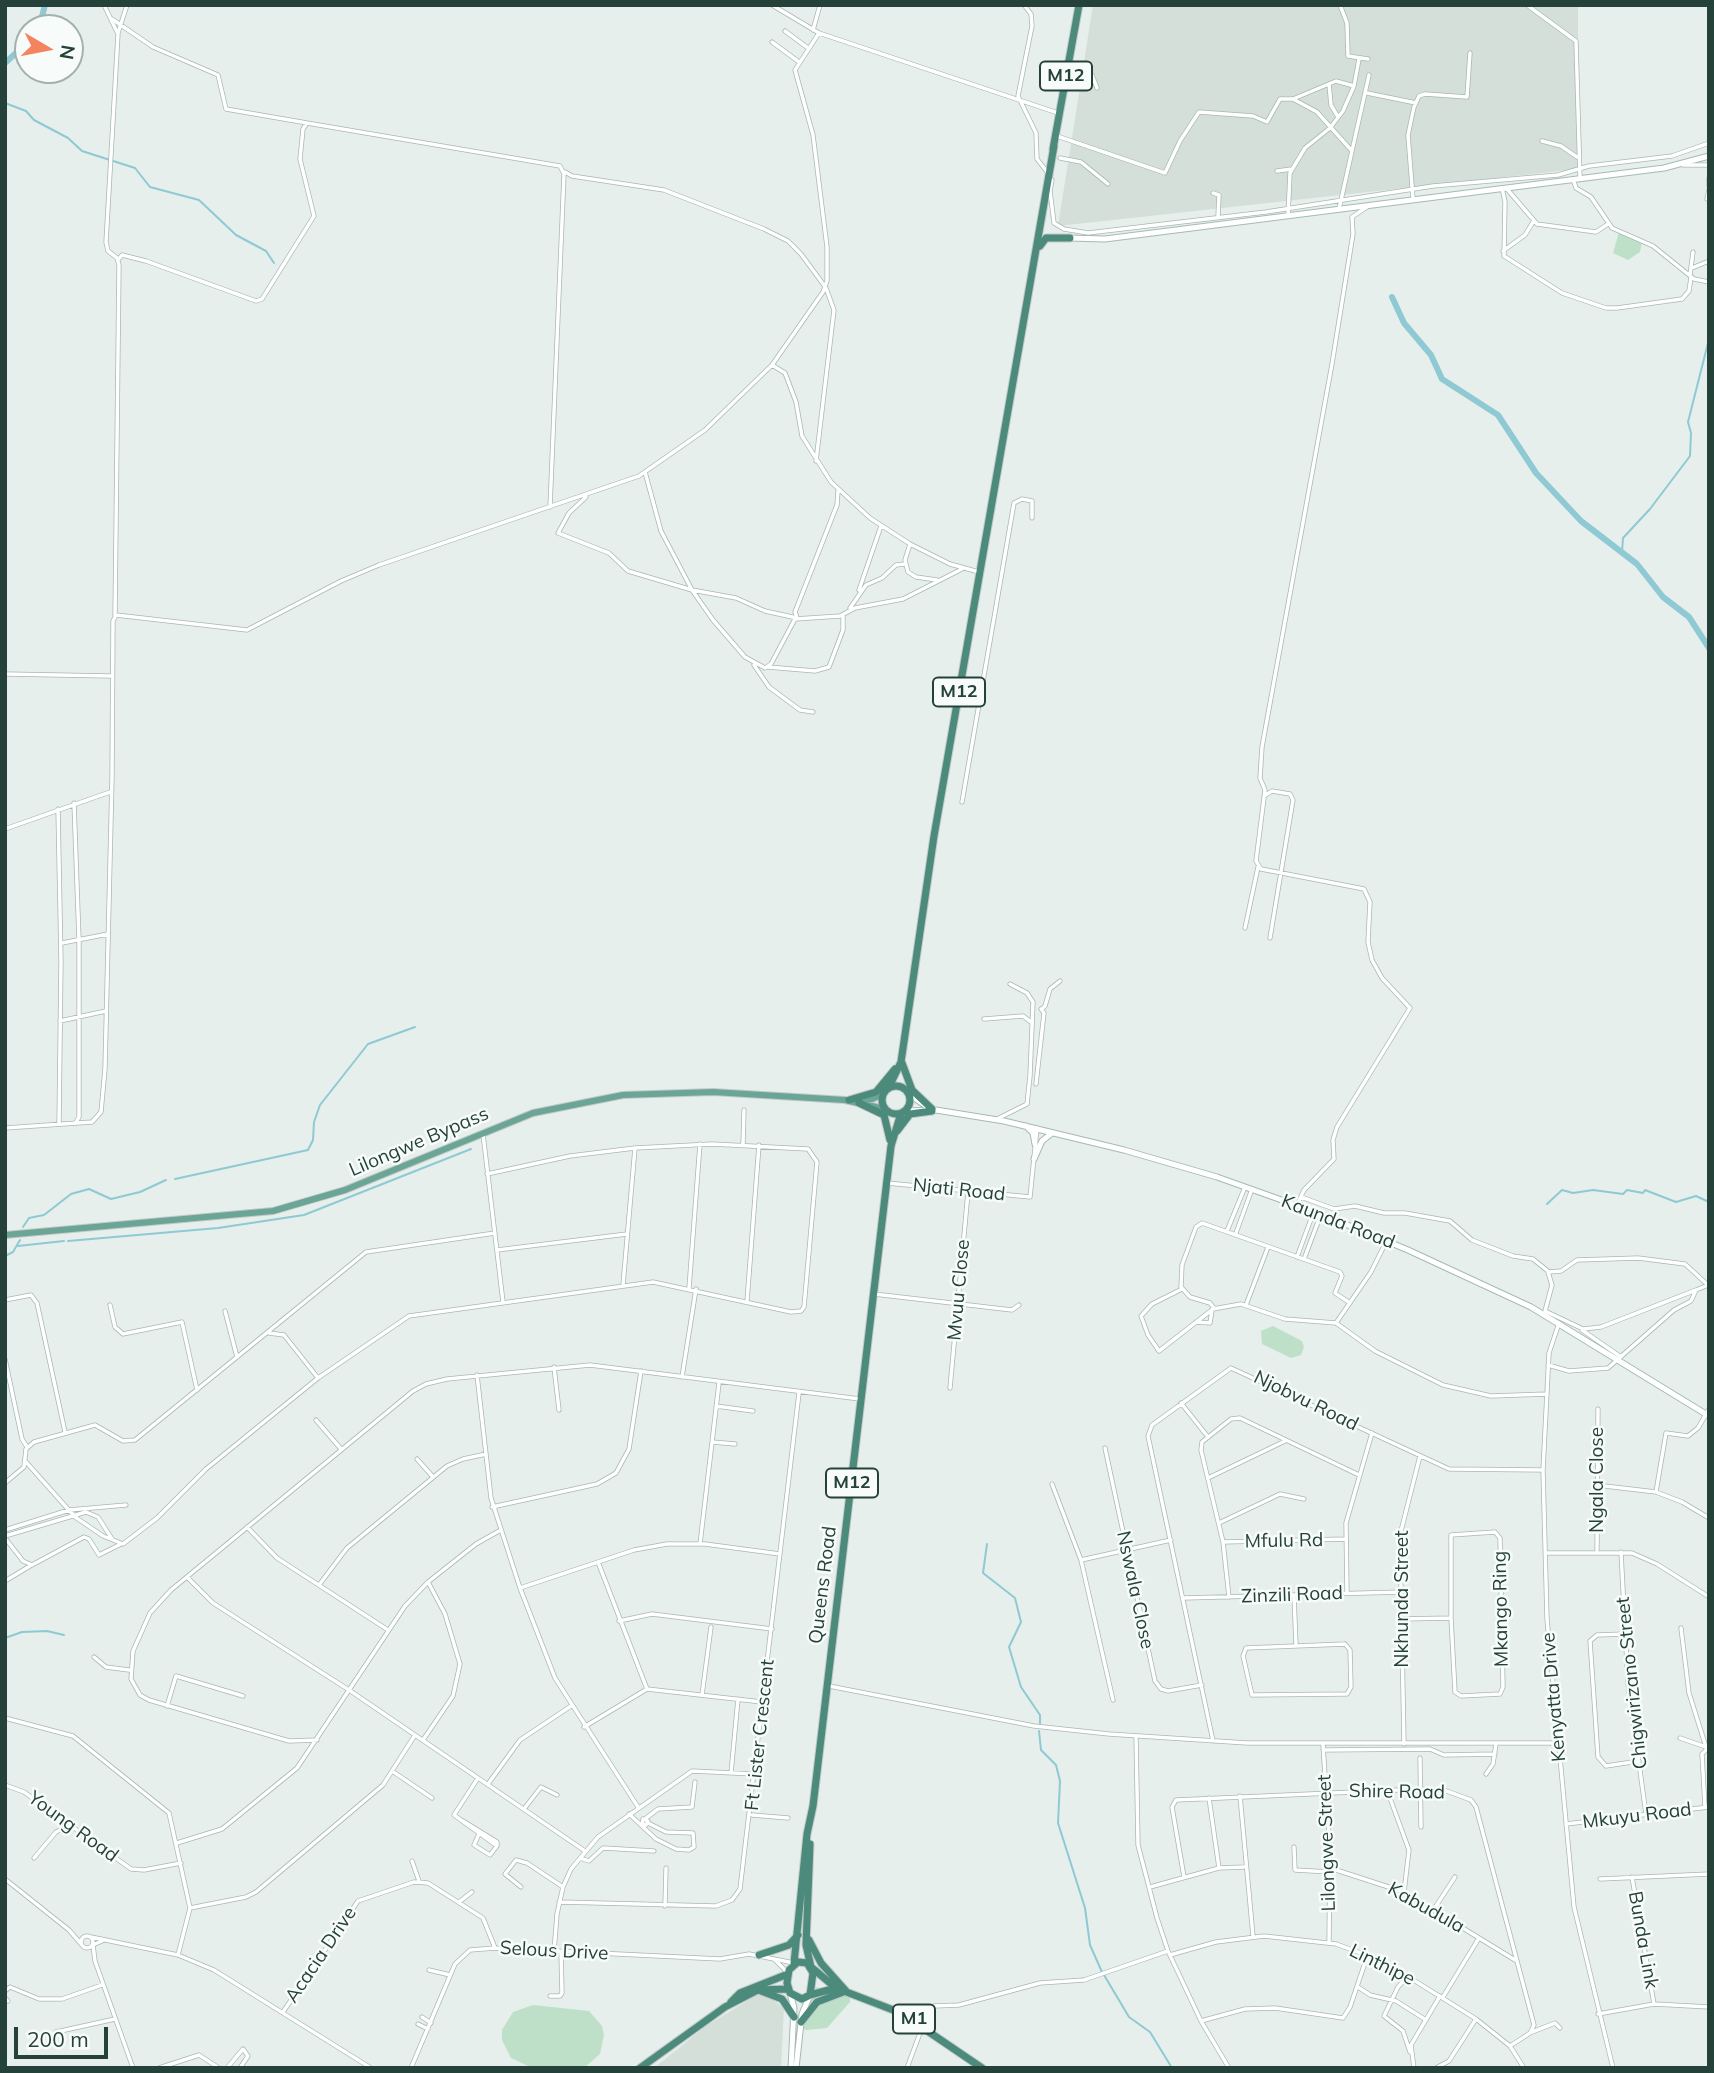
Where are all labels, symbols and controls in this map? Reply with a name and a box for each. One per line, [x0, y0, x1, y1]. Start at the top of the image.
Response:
north arrow [14, 14, 84, 84]
text: N [55, 43, 81, 61]
road number: M12 [1040, 62, 1092, 90]
road number: M12 [933, 678, 985, 706]
street label: Lilongwe Bypass [346, 1102, 492, 1182]
street label: Njati Road [912, 1174, 1006, 1206]
street label: Kaunda Road [1278, 1190, 1398, 1254]
street label: Mvuu Close [943, 1238, 975, 1342]
street label: Njobvu Road [1250, 1366, 1362, 1436]
street label: Ngala Close [1586, 1427, 1608, 1533]
road number: M12 [826, 1468, 878, 1498]
street label: Queens Road [804, 1525, 842, 1645]
street label: Nswala Close [1111, 1529, 1159, 1651]
street label: Mfulu Rd [1245, 1529, 1323, 1553]
street label: Nkhunda Street [1391, 1530, 1413, 1668]
street label: Mkango Ring [1489, 1551, 1513, 1667]
street label: Zinzili Road [1241, 1582, 1343, 1608]
street label: Chigwirizano Street [1612, 1596, 1652, 1770]
street label: Kenyatta Drive [1537, 1631, 1571, 1763]
street label: Ft Lister Crescent [741, 1658, 779, 1812]
street label: Lilongwe Street [1313, 1774, 1341, 1912]
street label: Shire Road [1349, 1780, 1445, 1804]
street label: Young Road [23, 1787, 123, 1867]
street label: Mkuyu Road [1581, 1798, 1693, 1834]
street label: Kabudula [1384, 1878, 1468, 1938]
street label: Bunda Link [1623, 1889, 1663, 1991]
street label: Acacia Drive [281, 1903, 361, 2007]
street label: Selous Drive [499, 1937, 609, 1965]
street label: Linthipe [1346, 1939, 1418, 1991]
road number: M1 [893, 2005, 935, 2034]
scale bar [18, 2014, 112, 2058]
text: 200 m [27, 2026, 89, 2052]

